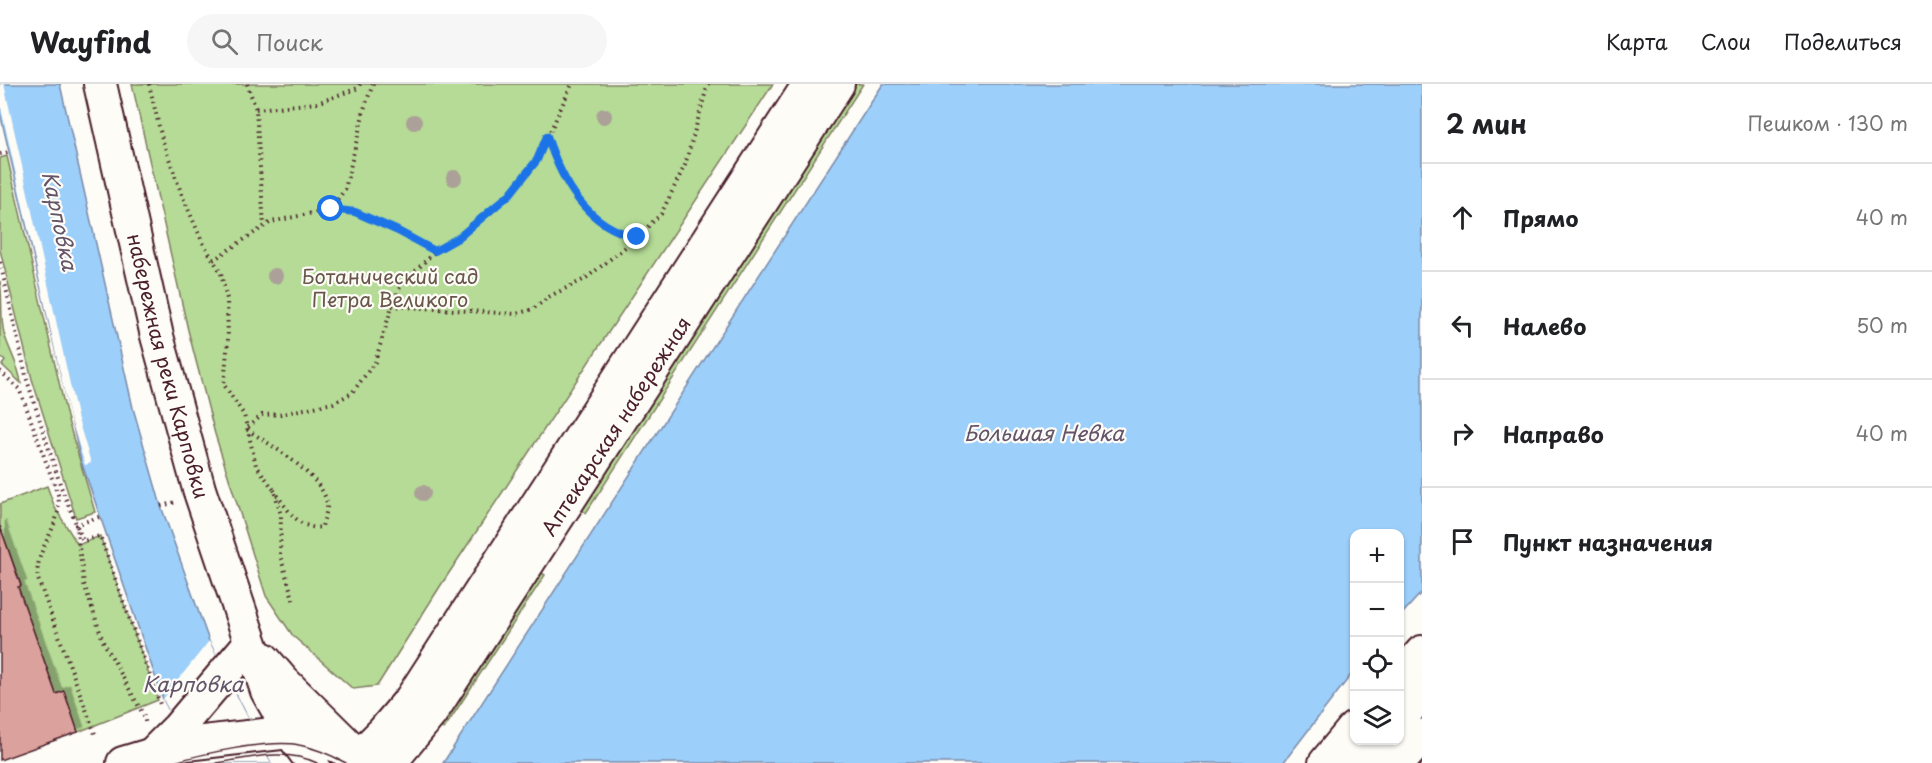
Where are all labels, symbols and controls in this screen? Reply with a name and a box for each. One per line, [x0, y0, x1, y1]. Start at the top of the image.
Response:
search box [187, 14, 607, 68]
text: Wayfind [30, 20, 151, 63]
icon: search [208, 25, 241, 58]
text: Поиск [256, 25, 323, 58]
text: Карта [1606, 25, 1668, 57]
text: Слои [1701, 25, 1751, 57]
text: Поделиться [1784, 25, 1902, 57]
text: 2 мин [1446, 104, 1527, 143]
text: Пешком · 130 m [1747, 108, 1908, 138]
water label: Карповка [35, 168, 87, 274]
route start [317, 195, 343, 221]
icon: ahead [1446, 201, 1479, 234]
text: Прямо [1503, 201, 1578, 234]
text: 40 m [1856, 202, 1908, 232]
route end [623, 223, 649, 249]
street label: набережная реки Карповки [120, 230, 217, 502]
park label: Ботанический сад Петра Великого [301, 261, 479, 314]
icon: left [1446, 309, 1479, 342]
text: Налево [1503, 309, 1586, 342]
street label: Аптекарская набережная [534, 310, 698, 541]
text: 50 m [1856, 310, 1908, 340]
water label: Большая Невка [964, 416, 1125, 448]
icon: right [1446, 417, 1479, 450]
text: Направо [1503, 417, 1604, 450]
text: 40 m [1856, 418, 1908, 448]
icon: arrive [1446, 525, 1479, 558]
text: Пункт назначения [1503, 525, 1713, 558]
map controls [1350, 529, 1404, 745]
button: + [1350, 529, 1404, 583]
button: − [1350, 583, 1404, 637]
button: locate [1350, 637, 1404, 691]
water label: Карповка [143, 667, 244, 699]
button: layers [1350, 691, 1404, 745]

